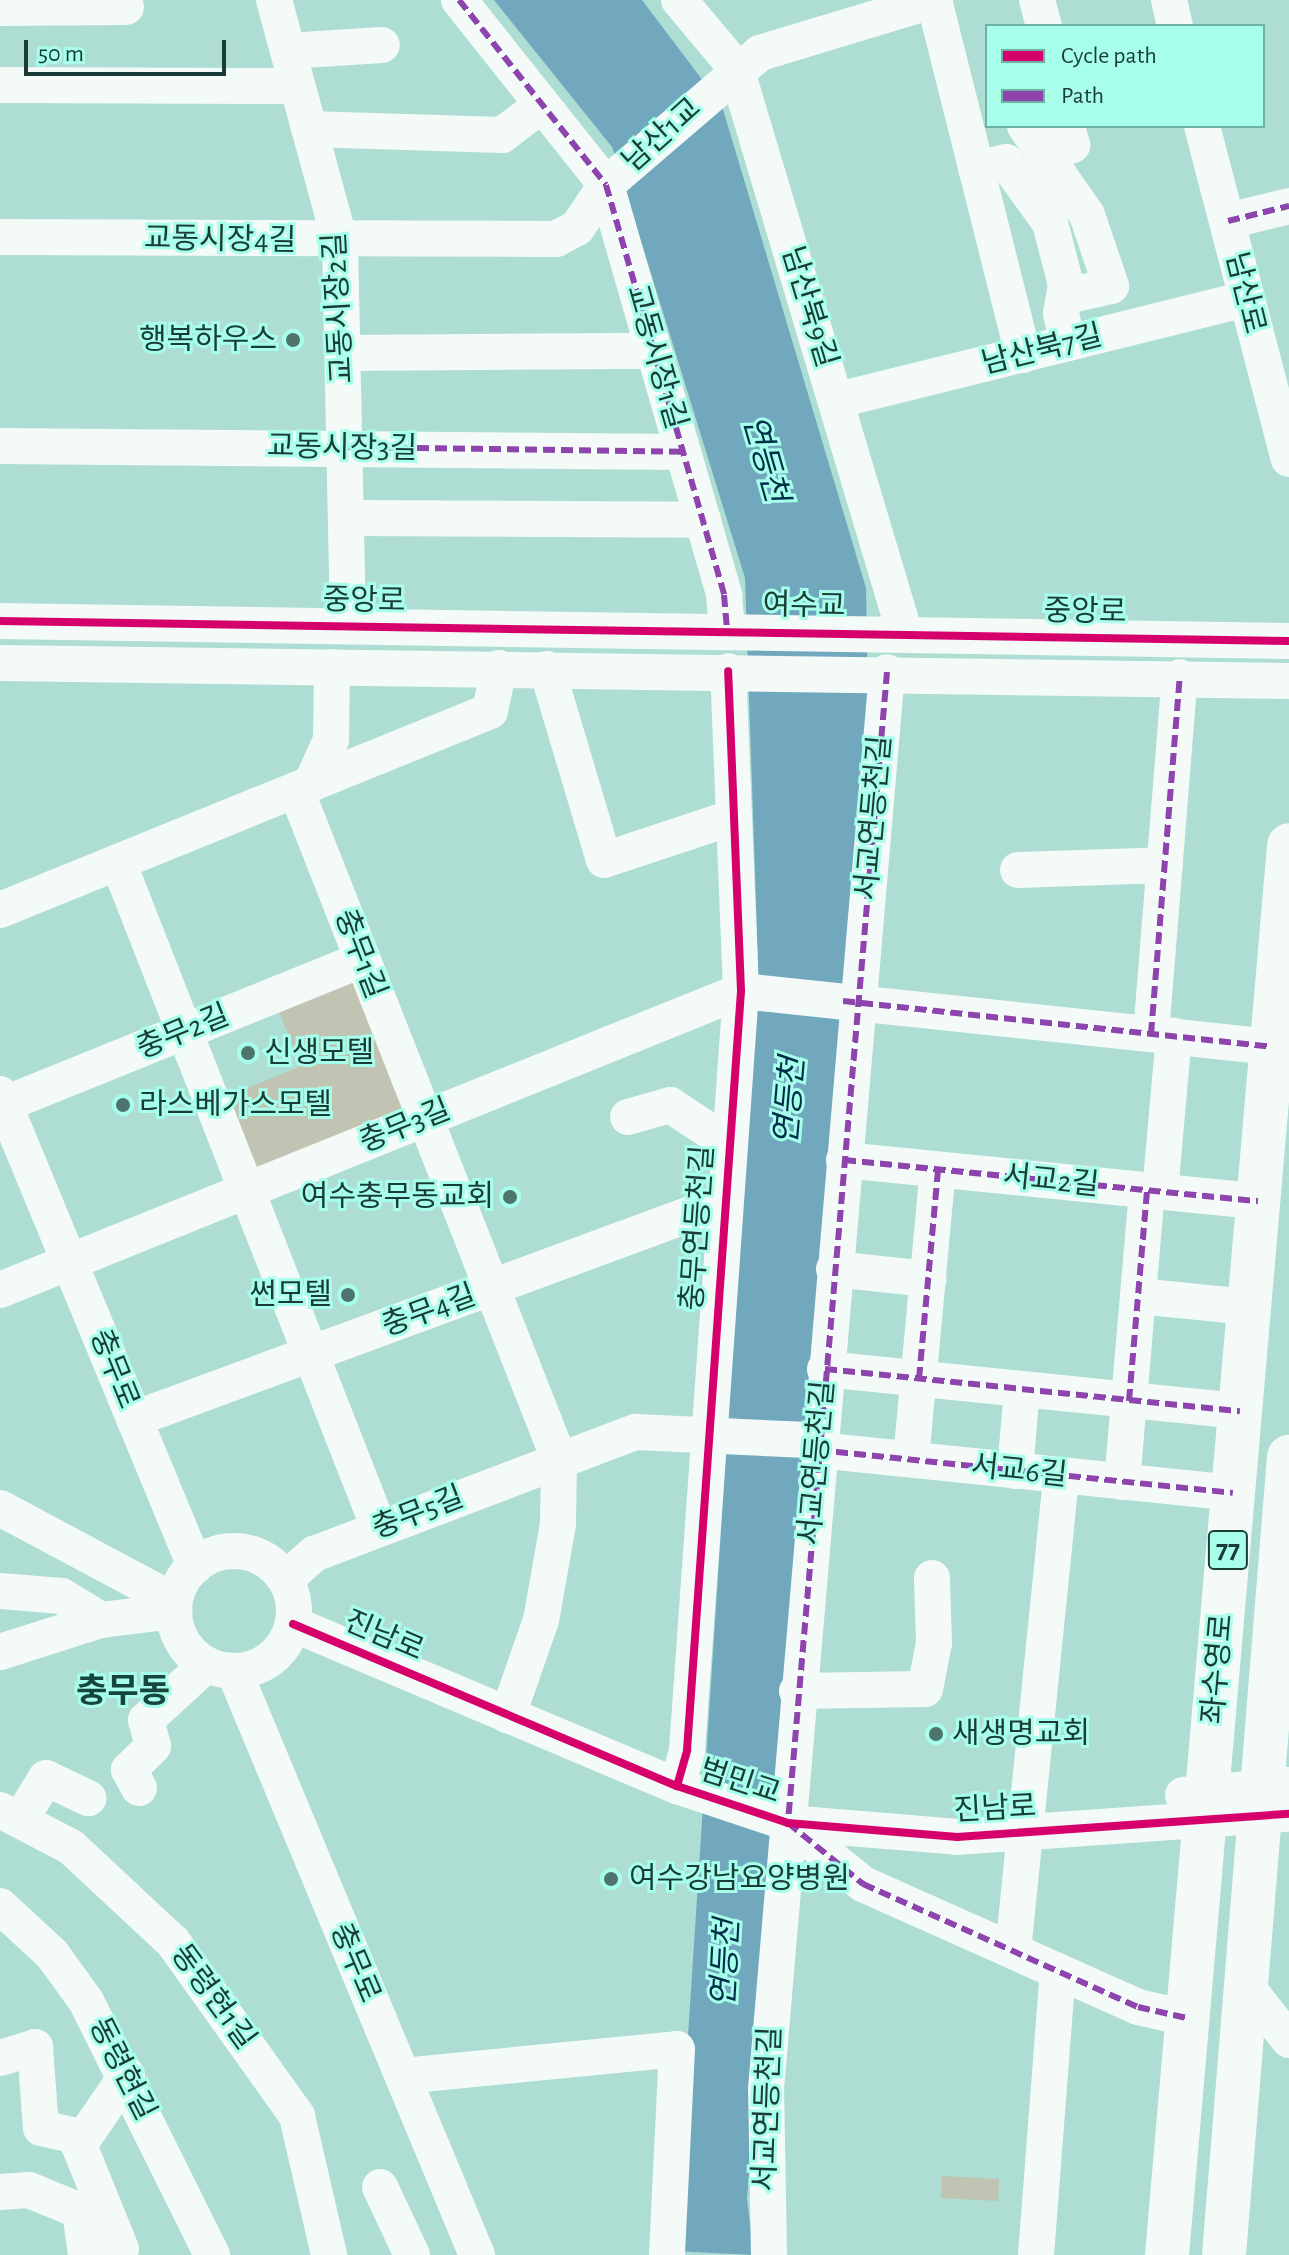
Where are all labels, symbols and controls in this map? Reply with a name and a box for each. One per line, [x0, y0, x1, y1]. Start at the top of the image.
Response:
scale bar [28, 24, 230, 74]
legend [985, 24, 1265, 128]
text: 50 m [38, 42, 84, 66]
text: Cycle path [1061, 44, 1157, 68]
text: Path [1061, 84, 1104, 108]
street label: 남산1교 [615, 90, 709, 180]
street label: 교동시장4길 [143, 221, 297, 259]
street label: 교동시장2길 [317, 231, 361, 385]
street label: 남산북9길 [774, 242, 844, 372]
street label: 남산로 [1218, 248, 1272, 338]
street label: 교동시장1길 [618, 281, 694, 433]
street label: 남산북7길 [978, 318, 1106, 382]
place label: 행복하우스 [139, 322, 277, 358]
marker: 행복하우스 [284, 331, 302, 349]
water label: 연등천 [734, 411, 796, 507]
street label: 교동시장3길 [267, 429, 417, 467]
street label: 중앙로 [322, 582, 406, 620]
street label: 여수교 [762, 587, 846, 625]
street label: 중앙로 [1043, 593, 1127, 631]
street label: 서교연등천길 [849, 734, 899, 902]
street label: 충무1길 [327, 904, 393, 1004]
street label: 충무2길 [132, 997, 234, 1067]
place label: 신생모텔 [264, 1035, 374, 1071]
marker: 신생모텔 [239, 1044, 257, 1062]
water label: 연등천 [767, 1055, 813, 1147]
place label: 라스베가스모텔 [139, 1087, 332, 1123]
street label: 충무3길 [354, 1091, 456, 1161]
marker: 라스베가스모텔 [114, 1096, 132, 1114]
street label: 충무연등천길 [674, 1144, 722, 1312]
street label: 서교2길 [1001, 1158, 1101, 1204]
place label: 여수충무동교회 [301, 1179, 494, 1215]
marker: 여수충무동교회 [501, 1188, 519, 1206]
place label: 썬모텔 [249, 1277, 332, 1313]
street label: 충무4길 [377, 1277, 481, 1345]
marker: 썬모텔 [339, 1286, 357, 1304]
street label: 충무로 [82, 1324, 146, 1414]
street label: 서교연등천길 [792, 1379, 842, 1547]
street label: 서교6길 [969, 1448, 1069, 1494]
street label: 충무5길 [367, 1479, 469, 1547]
road number: 77 [1206, 1526, 1250, 1574]
street label: 진남로 [339, 1603, 429, 1669]
street label: 좌수영로 [1195, 1612, 1241, 1726]
district label: 충무동 [76, 1673, 170, 1713]
place label: 새생명교회 [952, 1716, 1090, 1752]
marker: 새생명교회 [927, 1725, 945, 1743]
street label: 범민교 [695, 1752, 785, 1812]
street label: 진남로 [953, 1789, 1037, 1829]
place label: 여수강남요양병원 [629, 1861, 850, 1897]
marker: 여수강남요양병원 [600, 1868, 622, 1890]
street label: 충무로 [322, 1918, 388, 2008]
water label: 연등천 [705, 1918, 747, 2008]
street label: 동령현1길 [163, 1938, 263, 2056]
street label: 동령현길 [81, 2012, 163, 2126]
street label: 서교연등천길 [747, 2026, 789, 2192]

